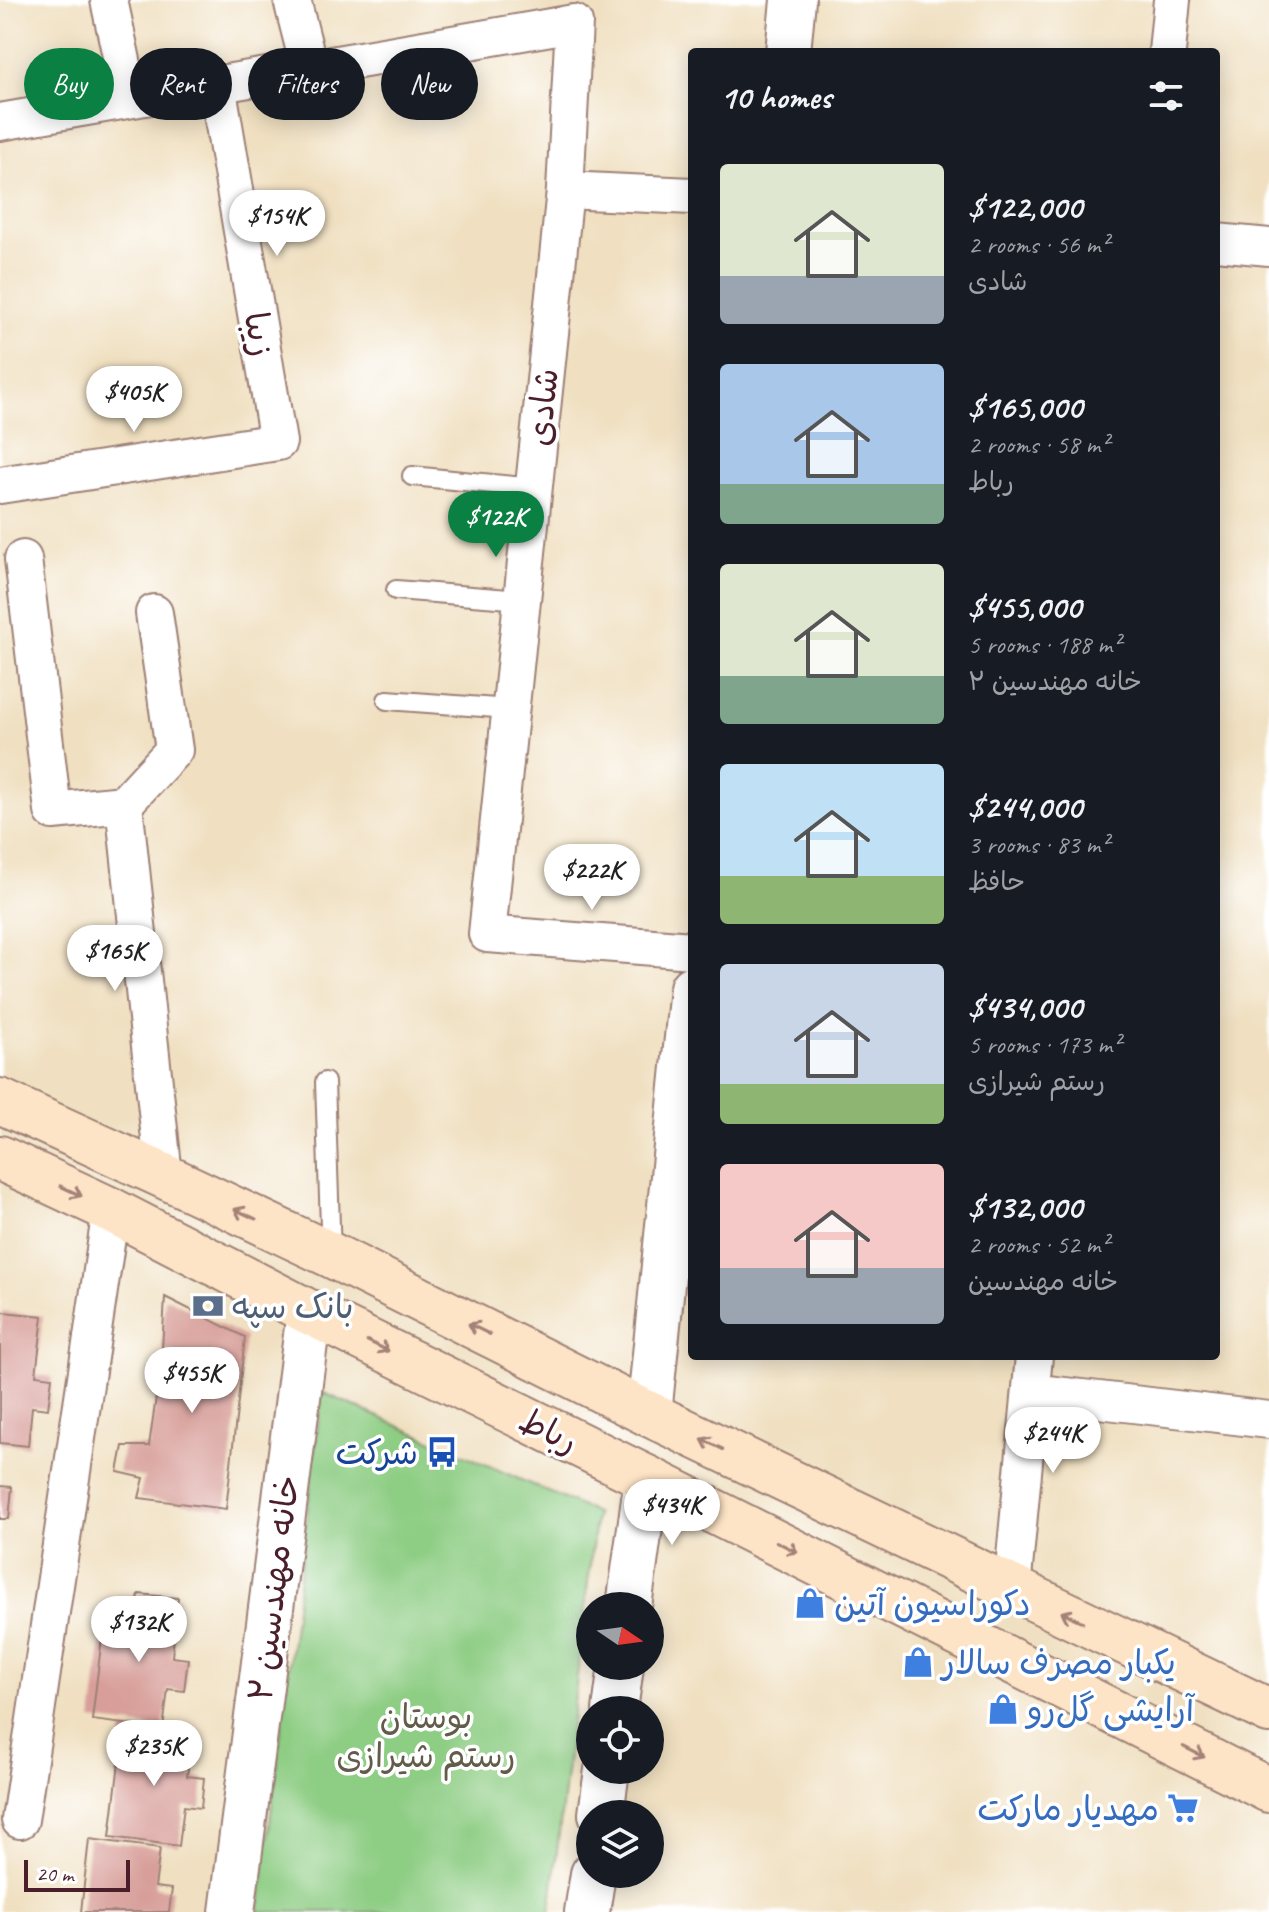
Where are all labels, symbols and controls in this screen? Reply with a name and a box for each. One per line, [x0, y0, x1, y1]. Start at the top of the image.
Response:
chip: Buy [24, 48, 114, 120]
chip: Rent [130, 48, 232, 120]
chip: Filters [248, 48, 365, 120]
chip: New [381, 48, 478, 120]
icon: filters [1144, 74, 1188, 118]
text: 10 homes [720, 75, 831, 118]
text: $122,000 [968, 185, 1082, 228]
pin: $154K [221, 190, 333, 258]
icon: home [784, 196, 880, 292]
text: $154K [247, 199, 307, 232]
text: 2 rooms · 56 m² [968, 228, 1109, 261]
text: شادی [968, 265, 1027, 298]
street label: زیبا [234, 308, 285, 360]
pin: $405K [78, 366, 190, 434]
street label: شادی [517, 366, 568, 448]
text: $405K [104, 375, 164, 408]
text: $165,000 [968, 385, 1082, 428]
icon: home [784, 396, 880, 492]
text: 2 rooms · 58 m² [968, 428, 1109, 461]
text: رباط [968, 465, 1014, 498]
pin: $122K [440, 491, 552, 559]
text: $122K [466, 500, 526, 533]
text: $455,000 [968, 585, 1081, 628]
icon: home [784, 596, 880, 692]
text: 5 rooms · 188 m² [968, 628, 1120, 661]
text: خانه مهندسین ۲ [968, 665, 1142, 698]
text: $244,000 [968, 785, 1082, 828]
icon: home [784, 796, 880, 892]
text: 3 rooms · 83 m² [968, 828, 1109, 861]
pin: $222K [536, 844, 648, 912]
text: $222K [562, 853, 622, 886]
text: حافظ [968, 865, 1025, 898]
pin: $165K [59, 925, 171, 993]
text: $165K [85, 934, 145, 967]
text: $434,000 [968, 985, 1082, 1028]
icon: home [784, 996, 880, 1092]
text: 5 rooms · 173 m² [968, 1028, 1120, 1061]
text: رستم شیرازی [968, 1065, 1105, 1098]
one-way arrow [58, 1184, 82, 1199]
text: $132,000 [968, 1185, 1082, 1228]
icon: home [784, 1196, 880, 1292]
one-way arrow [233, 1206, 257, 1221]
text: 2 rooms · 52 m² [968, 1228, 1109, 1261]
text: خانه مهندسین [968, 1265, 1118, 1298]
place label: بانک سپه [232, 1285, 354, 1328]
bank icon: بانک سپه [191, 1289, 225, 1323]
one-way arrow [467, 1321, 491, 1336]
one-way arrow [365, 1338, 389, 1354]
pin: $455K [136, 1347, 248, 1415]
text: $455K [162, 1356, 222, 1389]
street label: رباط [512, 1398, 585, 1463]
pin: $244K [997, 1407, 1109, 1475]
text: $244K [1023, 1416, 1083, 1449]
place label: شرکت [335, 1431, 418, 1474]
bus stop icon: شرکت [425, 1435, 459, 1469]
one-way arrow [700, 1436, 724, 1451]
street label: خانه مهندسین ۲ [238, 1473, 309, 1704]
pin: $434K [616, 1479, 728, 1547]
text: $434K [642, 1488, 702, 1521]
one-way arrow [774, 1540, 798, 1556]
place label: دکوراسیون آتین [834, 1582, 1031, 1625]
shop icon: دکوراسیون آتین [793, 1586, 827, 1620]
north arrow [576, 1592, 664, 1680]
map controls [576, 1592, 664, 1888]
pin: $132K [83, 1596, 195, 1664]
text: $132K [109, 1605, 169, 1638]
one-way arrow [1061, 1609, 1084, 1624]
place label: یکبار مصرف سالار [939, 1641, 1176, 1684]
shop icon: یکبار مصرف سالار [901, 1645, 935, 1679]
place label: آرایشی گل‌رو [1024, 1688, 1196, 1731]
shop icon: آرایشی گل‌رو [986, 1692, 1020, 1726]
park label: بوستان رستم شیرازی [336, 1695, 516, 1781]
button: locate [576, 1696, 664, 1784]
pin: $235K [98, 1720, 210, 1788]
text: $235K [124, 1729, 184, 1762]
one-way arrow [1182, 1745, 1206, 1760]
place label: مهدیار مارکت [977, 1787, 1159, 1830]
supermarket icon: مهدیار مارکت [1166, 1791, 1200, 1825]
button: layers [576, 1800, 664, 1888]
scale bar [24, 1856, 130, 1892]
text: 20 m [36, 1860, 73, 1888]

